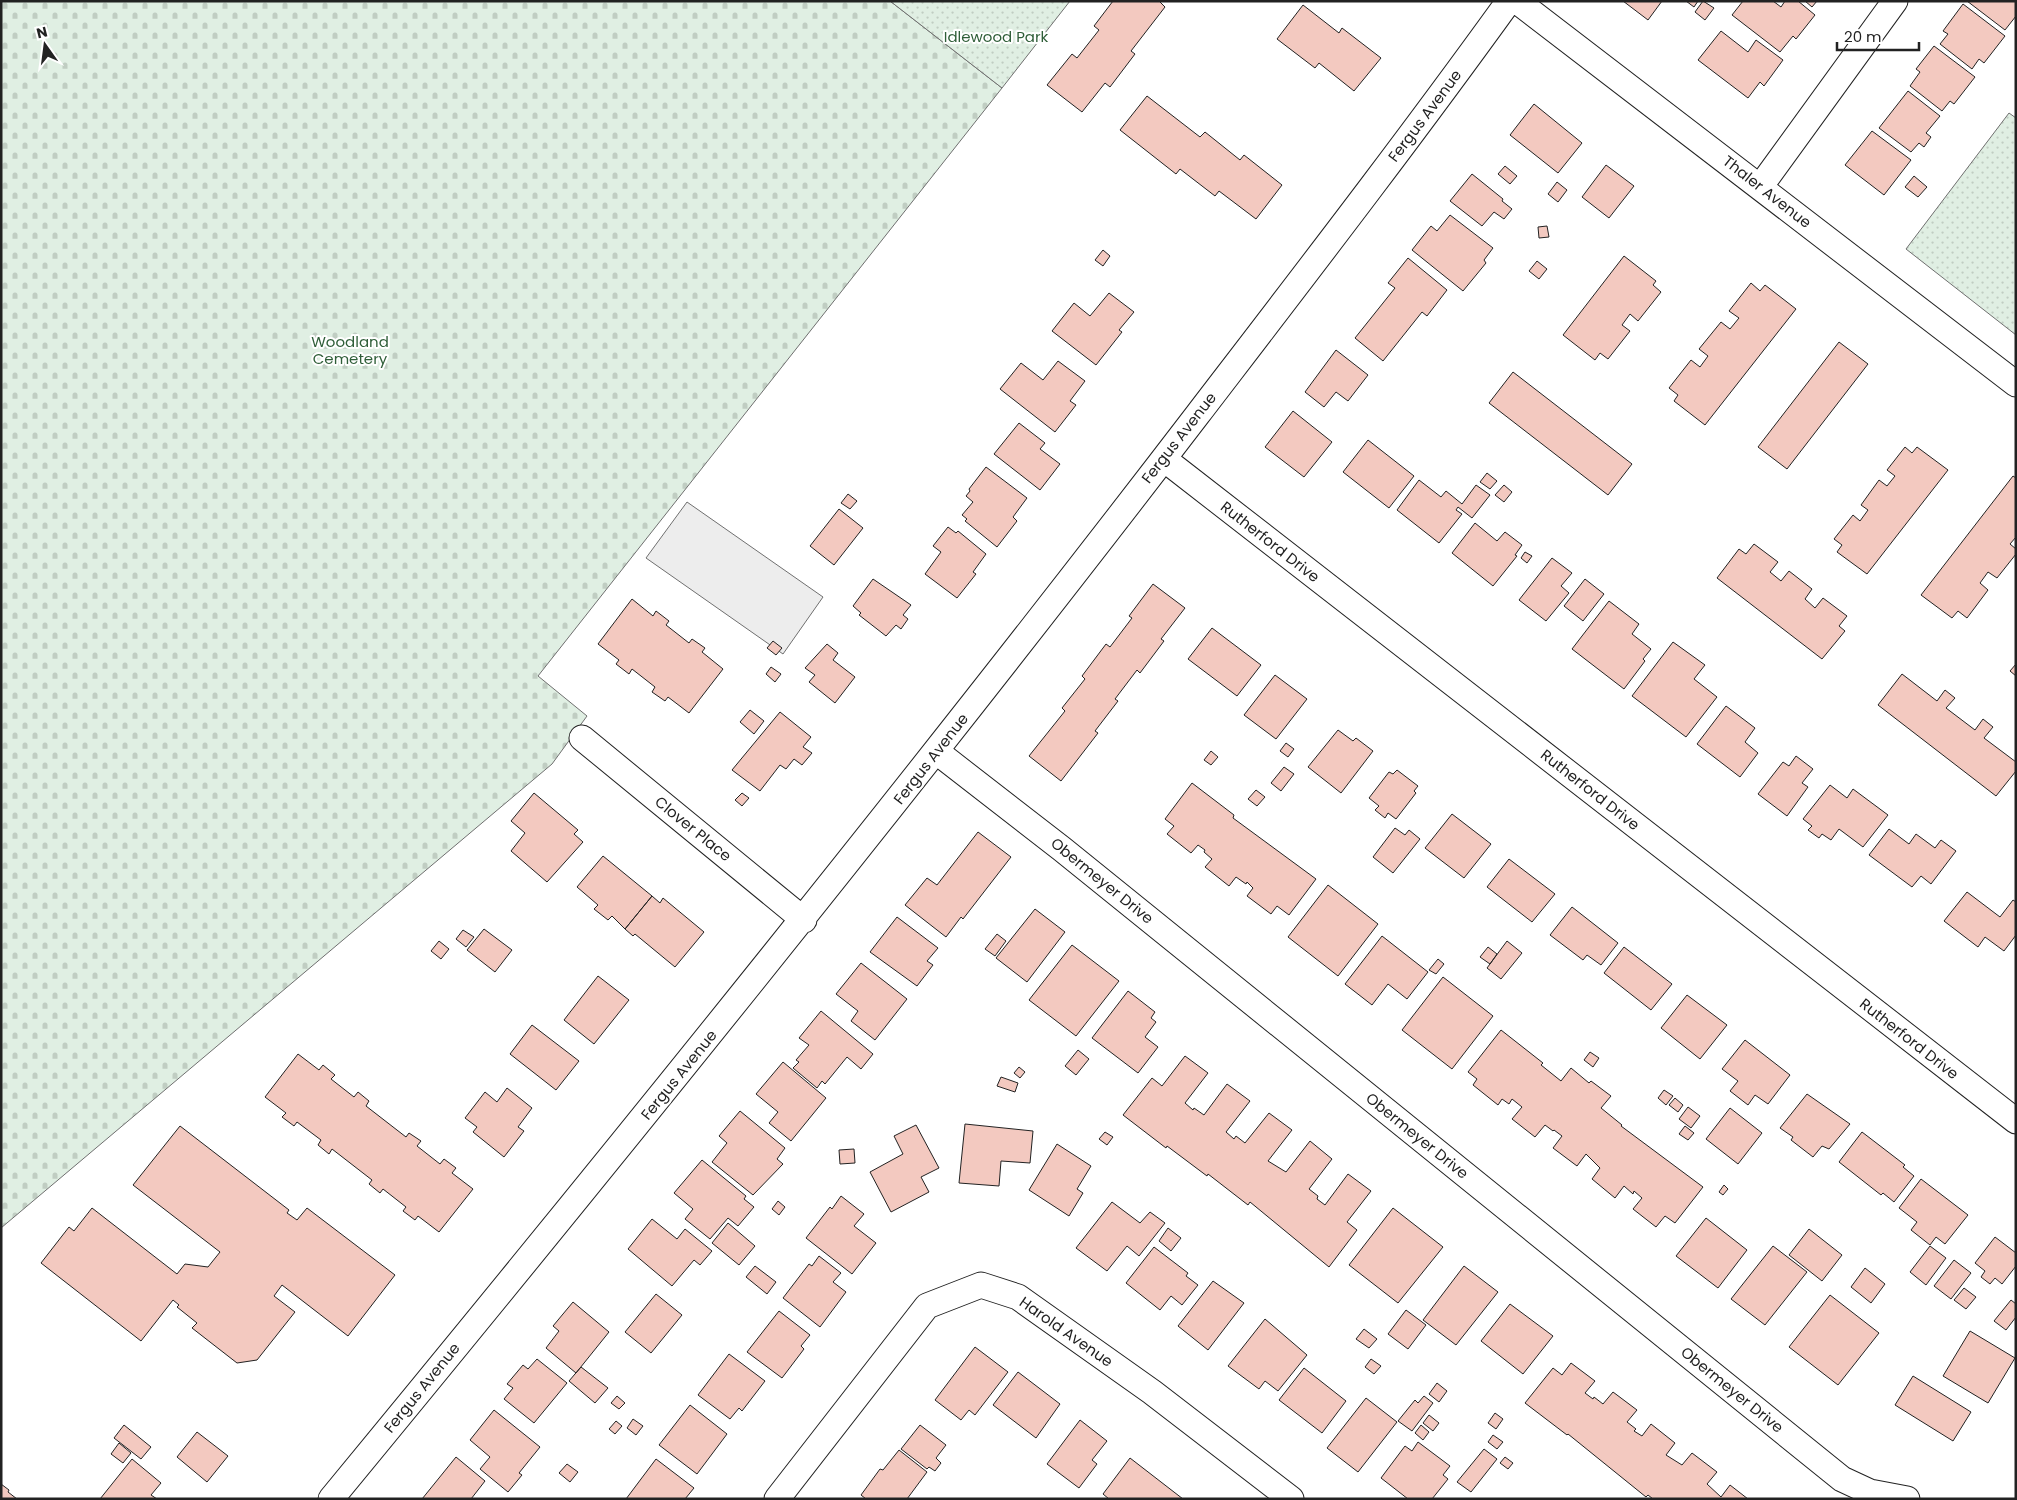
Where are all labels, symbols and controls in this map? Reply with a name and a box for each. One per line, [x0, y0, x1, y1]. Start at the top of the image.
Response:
north arrow [20, 20, 70, 70]
scale bar [1837, 20, 1920, 52]
text: N [34, 21, 49, 43]
park label: Idlewood Park [944, 26, 1049, 47]
text: 20 m [1844, 26, 1882, 47]
street label: Fergus Avenue [1383, 65, 1466, 166]
street label: Thaler Avenue [1719, 150, 1816, 233]
park label: Woodland Cemetery [311, 331, 389, 369]
street label: Fergus Avenue [1136, 388, 1221, 488]
street label: Rutherford Drive [1216, 496, 1324, 587]
street label: Fergus Avenue [888, 709, 973, 809]
street label: Rutherford Drive [1536, 744, 1644, 835]
street label: Clover Place [651, 791, 736, 866]
street label: Obermeyer Drive [1047, 833, 1158, 929]
street label: Rutherford Drive [1855, 993, 1963, 1084]
street label: Fergus Avenue [636, 1025, 721, 1124]
street label: Obermeyer Drive [1362, 1088, 1473, 1184]
street label: Harold Avenue [1015, 1291, 1117, 1372]
street label: Fergus Avenue [379, 1338, 464, 1437]
street label: Obermeyer Drive [1677, 1342, 1788, 1438]

